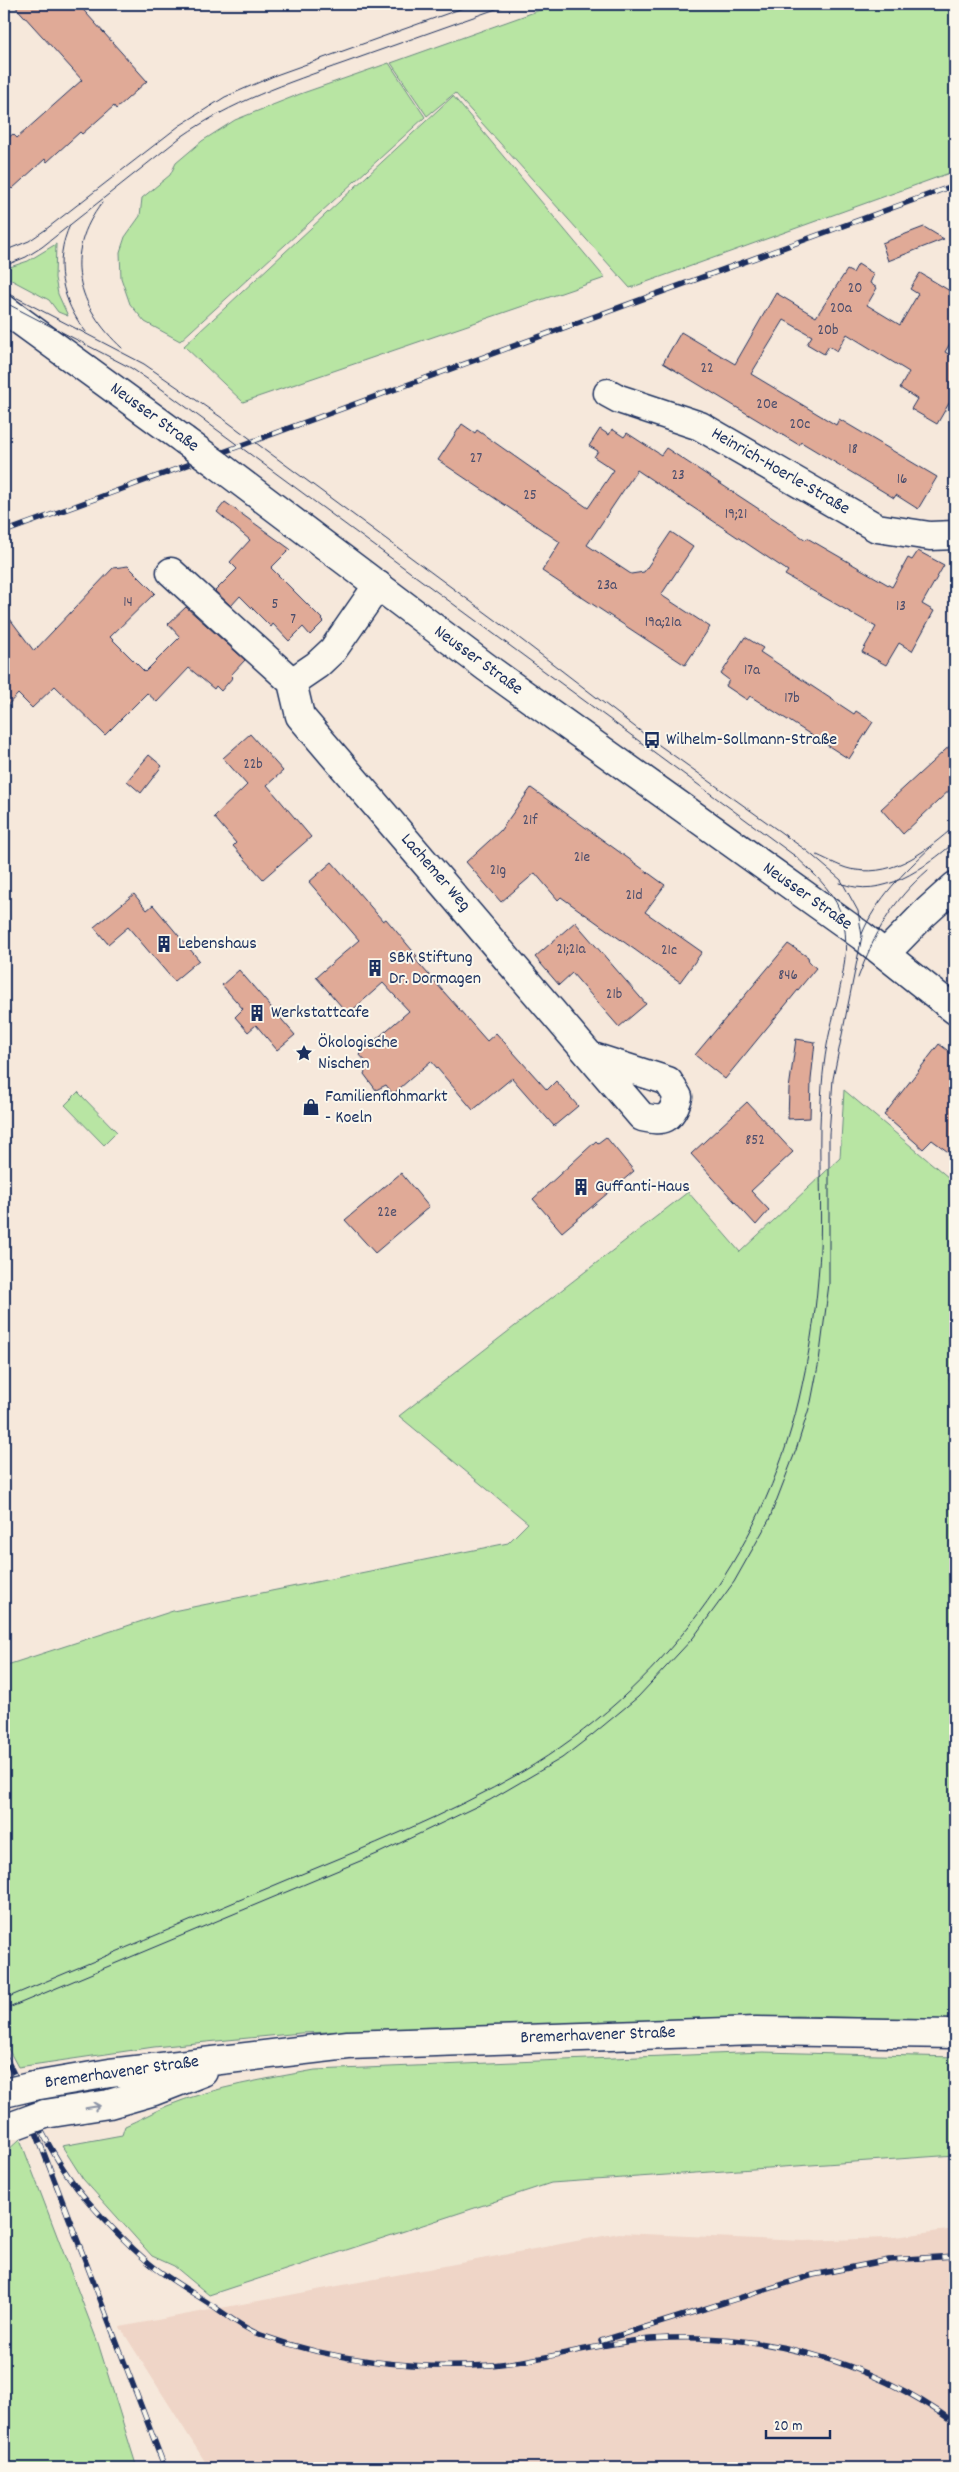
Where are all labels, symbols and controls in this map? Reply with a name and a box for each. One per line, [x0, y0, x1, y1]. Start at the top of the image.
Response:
house number: 20 [848, 278, 862, 300]
house number: 20a [830, 298, 853, 320]
house number: 20b [817, 320, 839, 342]
house number: 22 [700, 358, 714, 380]
street label: Neusser Straße [104, 377, 204, 459]
house number: 20e [756, 394, 778, 416]
house number: 20c [790, 414, 810, 436]
street label: Heinrich-Hoerle-Straße [706, 422, 854, 522]
house number: 18 [848, 439, 858, 461]
house number: 27 [470, 448, 482, 470]
house number: 23 [671, 465, 685, 487]
house number: 16 [897, 469, 907, 491]
house number: 25 [523, 485, 537, 507]
house number: 19;21 [725, 504, 747, 526]
house number: 23a [597, 575, 618, 597]
house number: 14 [123, 592, 133, 614]
house number: 5 [272, 594, 279, 616]
house number: 13 [896, 596, 906, 618]
house number: 7 [290, 609, 296, 631]
house number: 19a;21a [645, 612, 682, 634]
street label: Neusser Straße [428, 620, 528, 702]
house number: 17a [744, 660, 761, 682]
house number: 17b [784, 688, 800, 710]
place label: Wilhelm-Sollmann-Straße [666, 728, 837, 753]
bus stop icon: Wilhelm-Sollmann-Straße [642, 730, 662, 750]
house number: 22b [243, 754, 263, 776]
house number: 21f [522, 810, 538, 832]
street label: Lachemer Weg [394, 828, 476, 918]
house number: 21e [574, 847, 591, 869]
street label: Neusser Straße [757, 857, 857, 937]
house number: 21g [490, 860, 506, 882]
house number: 21d [626, 885, 642, 907]
place label: Lebenshaus [178, 932, 257, 957]
building icon: Lebenshaus [154, 934, 174, 954]
house number: 21;21a [556, 939, 587, 961]
house number: 21c [661, 940, 677, 962]
place label: SBK Stiftung Dr. Dormagen [389, 946, 481, 992]
building icon: SBK Stiftung Dr. Dormagen [365, 958, 385, 978]
house number: 846 [778, 965, 798, 987]
house number: 21b [606, 984, 622, 1006]
place label: Werkstattcafe [271, 1001, 369, 1026]
building icon: Werkstattcafe [247, 1003, 267, 1023]
place label: Ökologische Nischen [318, 1031, 398, 1077]
place icon: Ökologische Nischen [294, 1043, 314, 1063]
place label: Familienflohmarkt - Koeln [325, 1085, 448, 1131]
shop icon: Familienflohmarkt - Koeln [301, 1097, 321, 1117]
house number: 852 [745, 1130, 765, 1152]
place label: Guffanti-Haus [595, 1175, 690, 1200]
building icon: Guffanti-Haus [571, 1177, 591, 1197]
house number: 22e [377, 1202, 397, 1224]
street label: Bremerhavener Straße [520, 2021, 676, 2051]
street label: Bremerhavener Straße [43, 2050, 201, 2096]
one-way arrow [84, 2101, 100, 2111]
scale bar [766, 2407, 830, 2439]
text: 20 m [774, 2416, 802, 2438]

